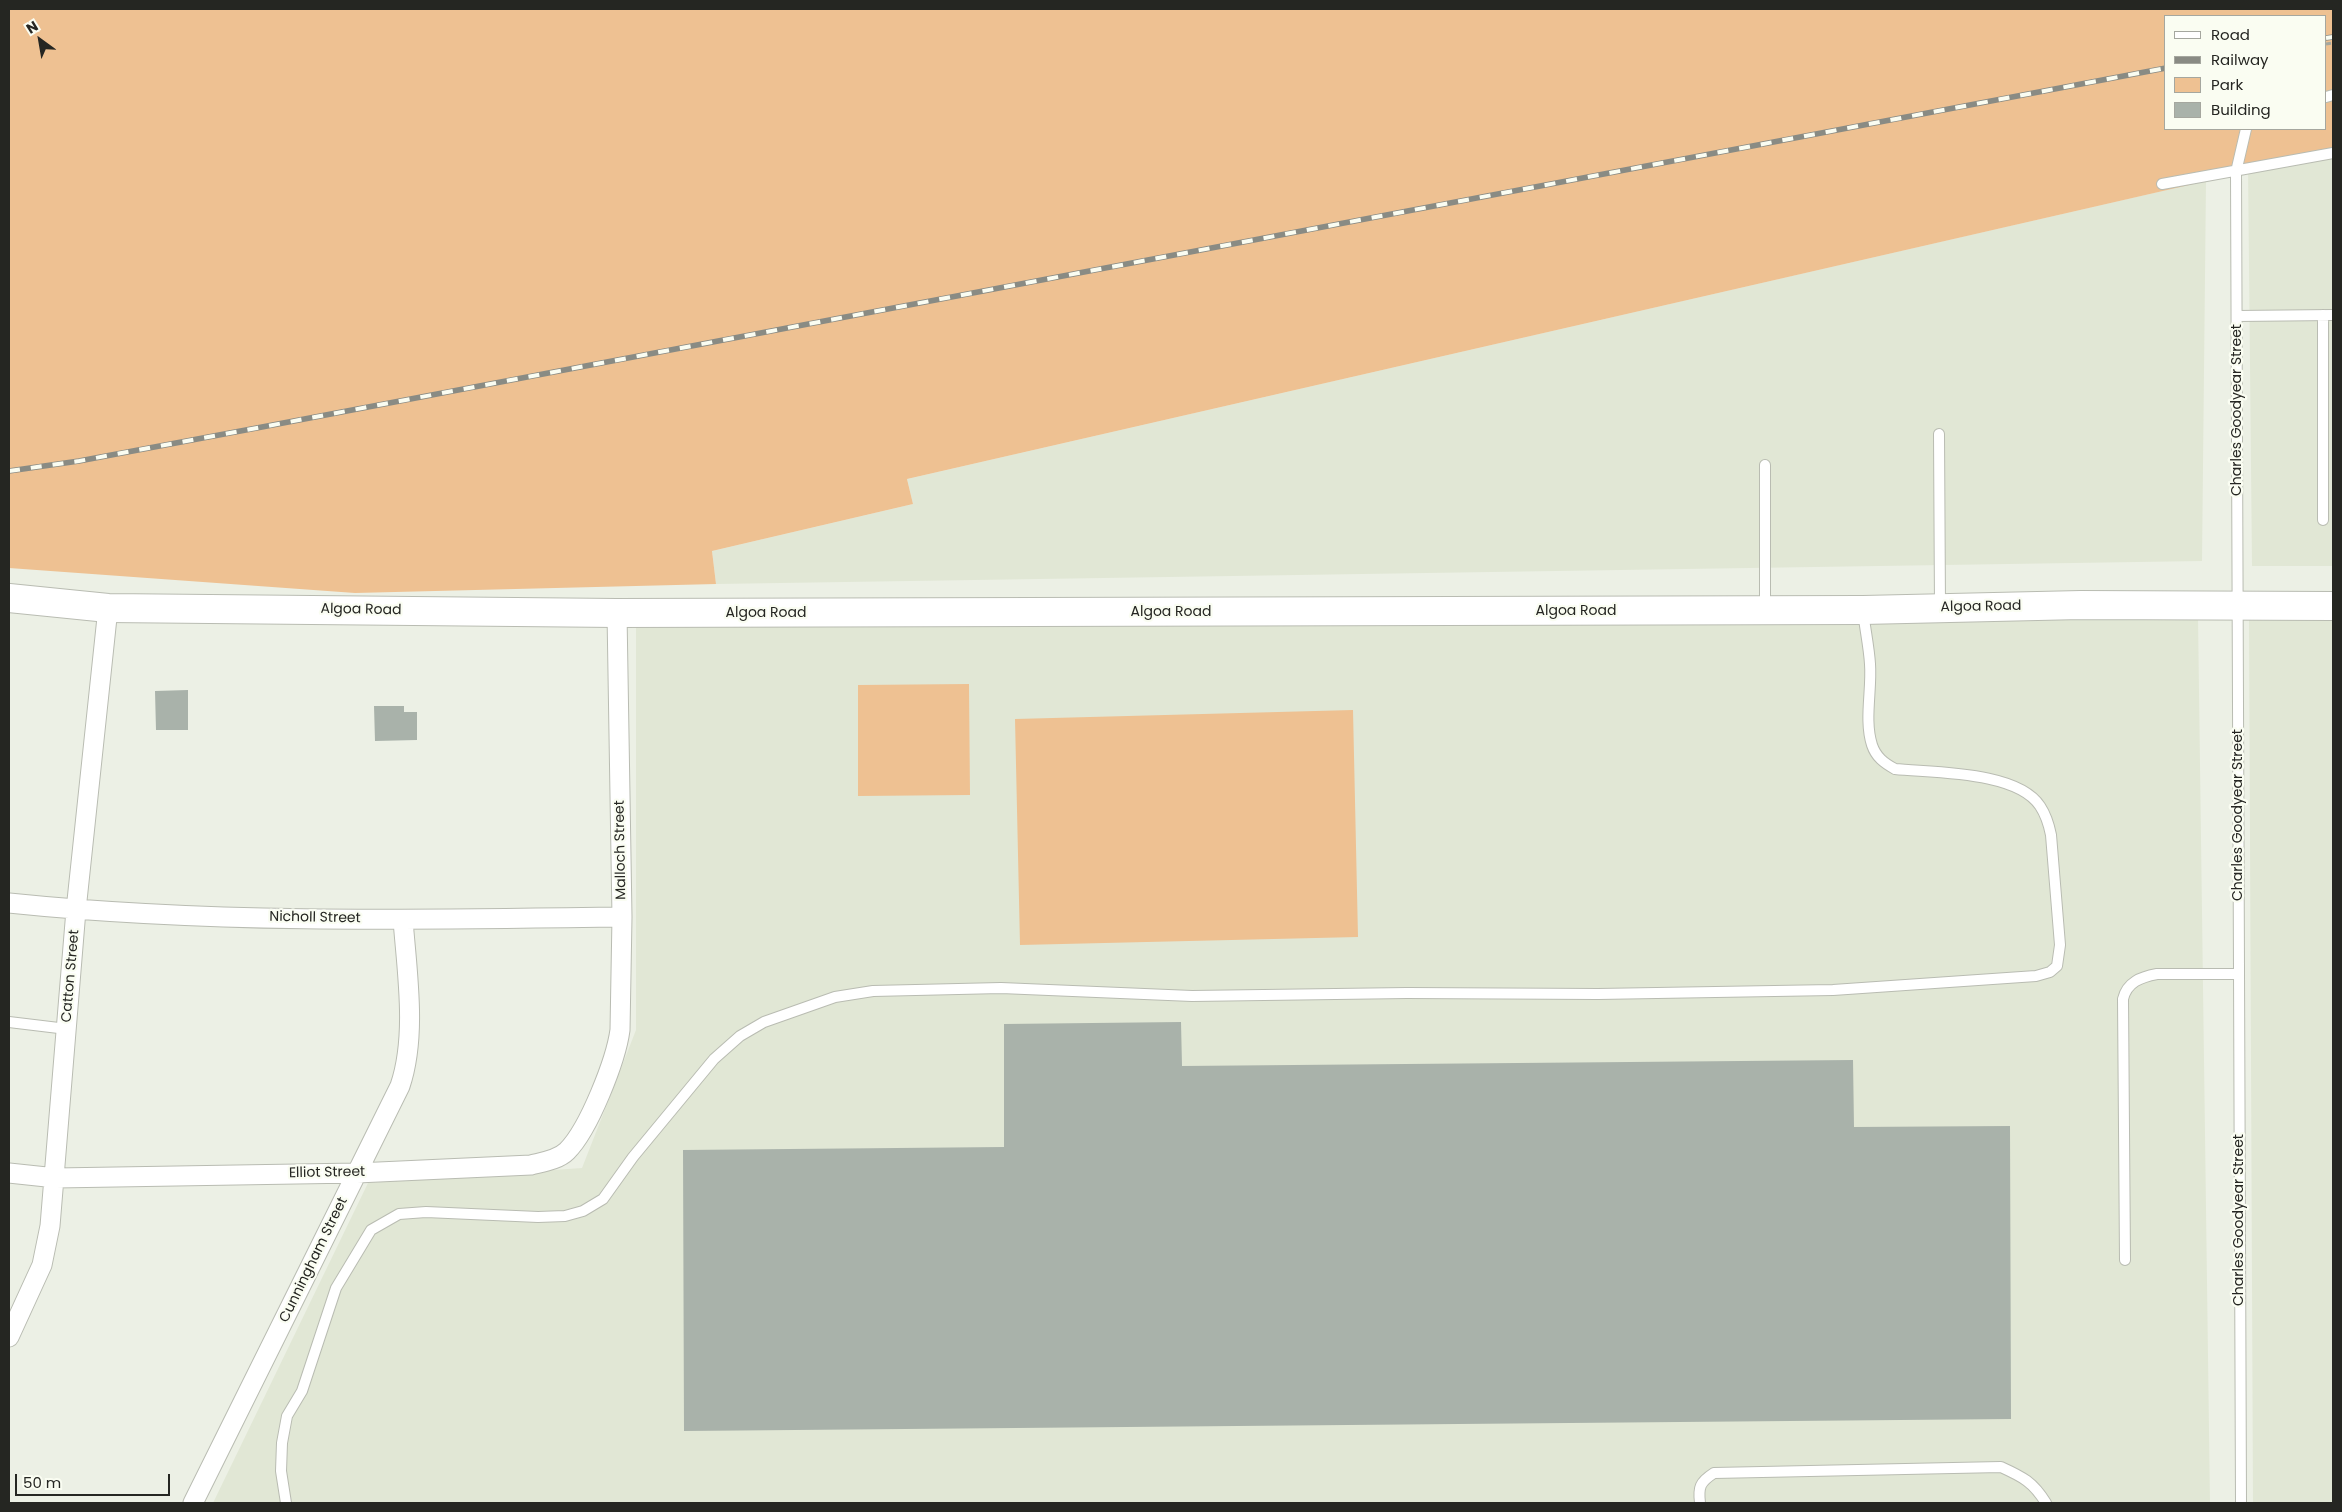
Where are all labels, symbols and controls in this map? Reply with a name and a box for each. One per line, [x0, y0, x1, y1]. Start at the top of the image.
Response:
north arrow [15, 15, 65, 65]
legend [2164, 15, 2327, 130]
text: N [22, 16, 42, 39]
text: Road [2211, 24, 2250, 45]
text: Railway [2211, 49, 2269, 70]
text: Park [2211, 74, 2243, 95]
text: Building [2211, 99, 2271, 120]
street label: Charles Goodyear Street [2229, 324, 2245, 496]
street label: Algoa Road [1940, 598, 2022, 616]
street label: Algoa Road [320, 601, 402, 619]
street label: Algoa Road [1536, 603, 1616, 619]
street label: Algoa Road [1131, 604, 1211, 620]
street label: Algoa Road [726, 605, 806, 621]
street label: Charles Goodyear Street [2230, 729, 2246, 901]
street label: Malloch Street [612, 800, 630, 900]
street label: Nicholl Street [269, 909, 361, 927]
street label: Catton Street [59, 929, 83, 1023]
street label: Charles Goodyear Street [2231, 1134, 2247, 1306]
street label: Elliot Street [289, 1164, 365, 1182]
street label: Cunningham Street [276, 1195, 352, 1325]
scale bar [18, 1464, 172, 1496]
text: 50 m [23, 1472, 61, 1493]

